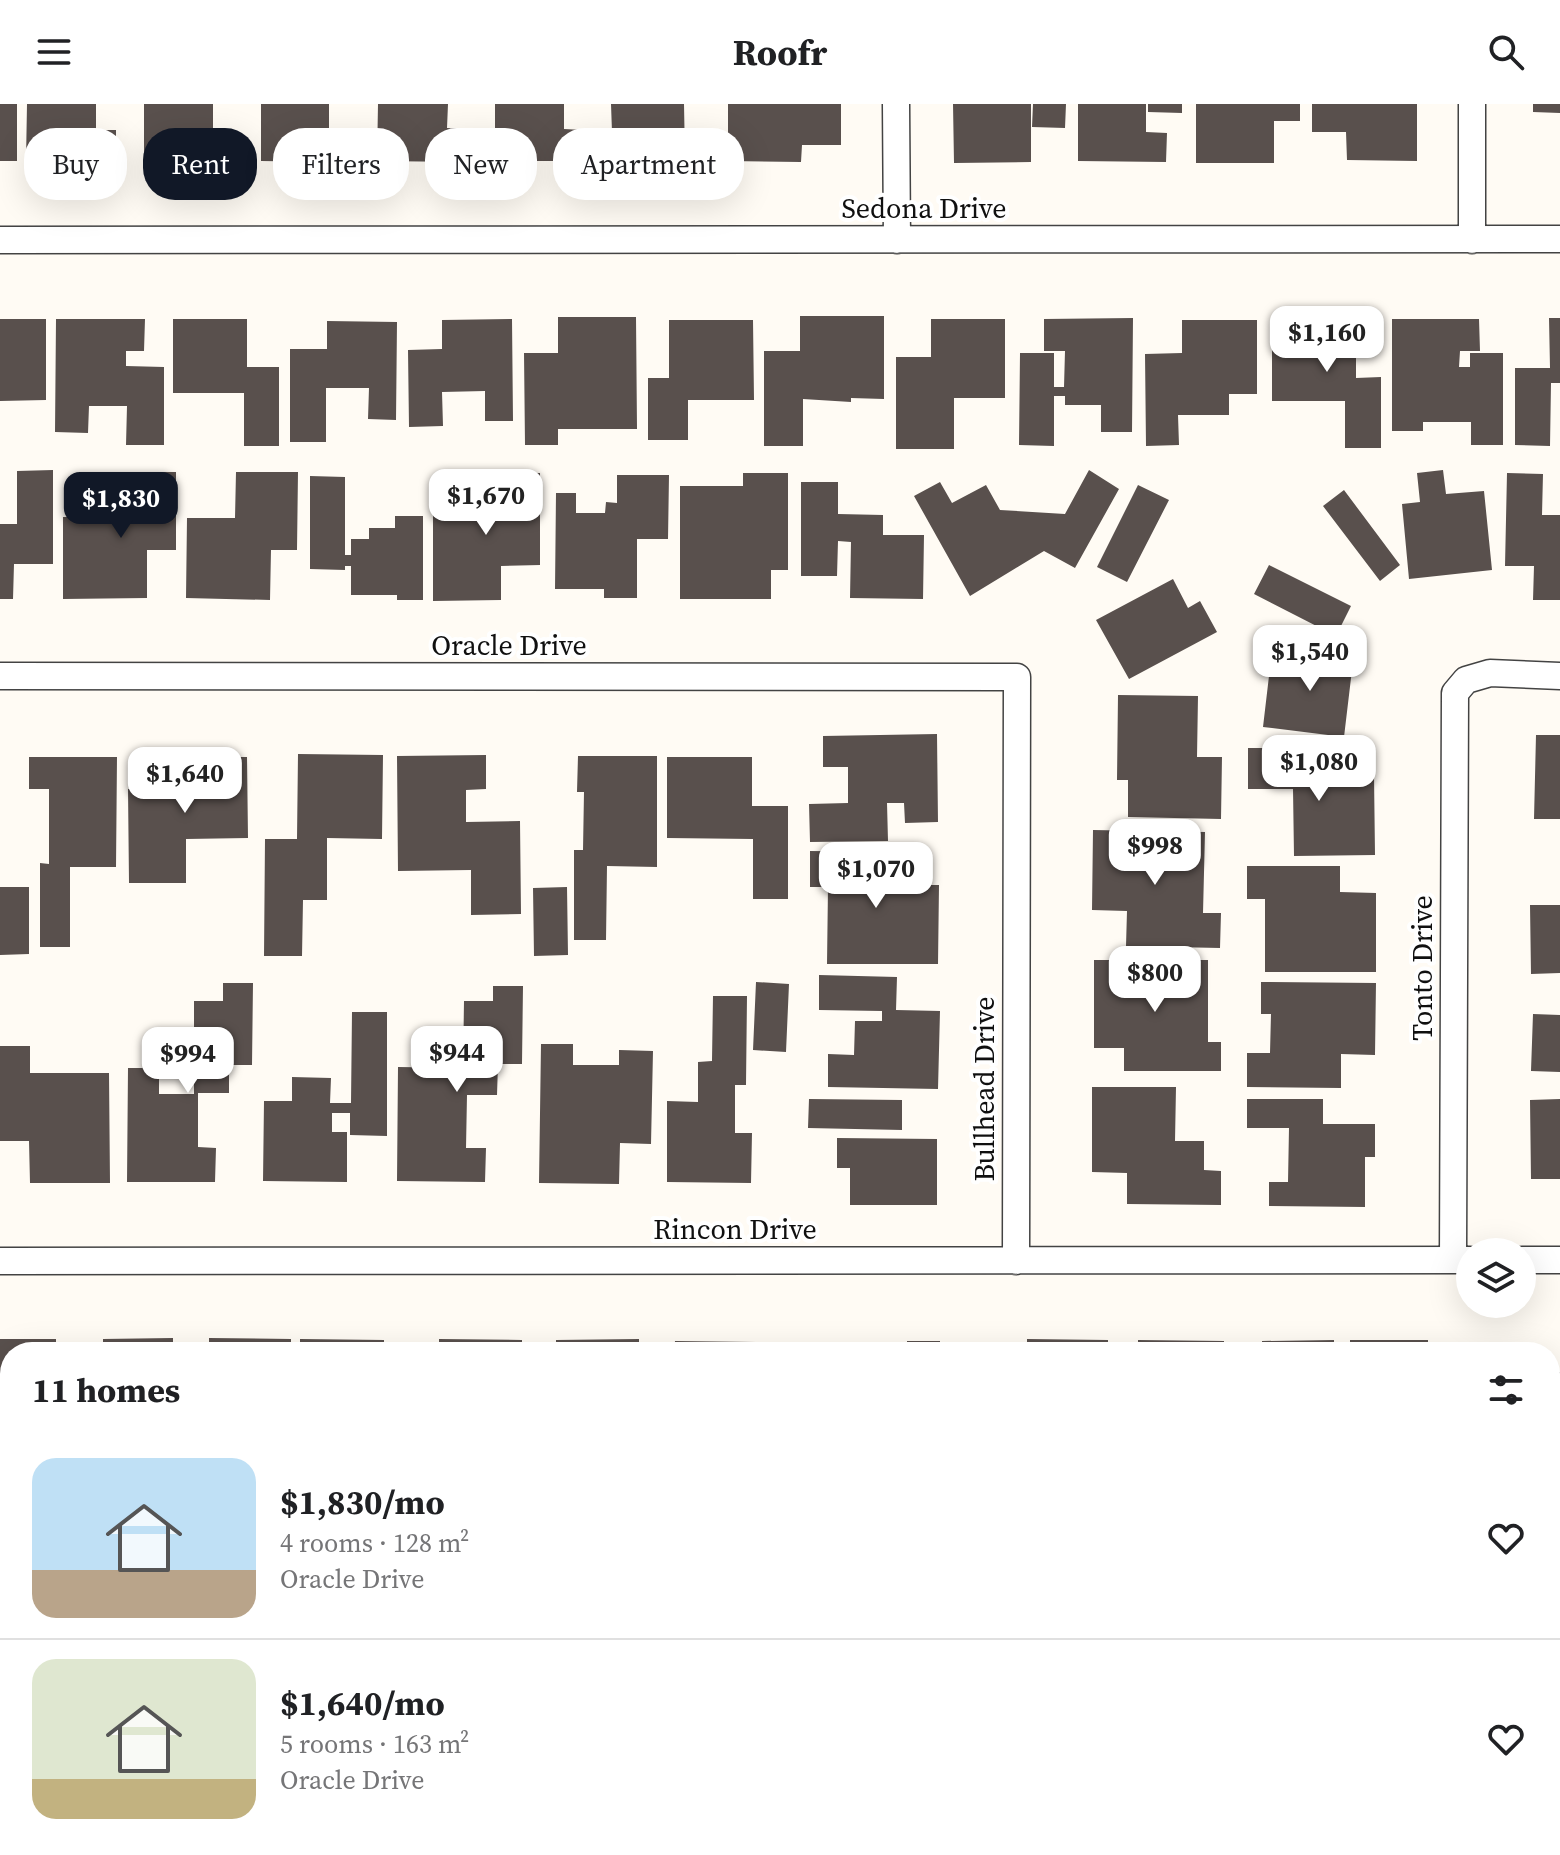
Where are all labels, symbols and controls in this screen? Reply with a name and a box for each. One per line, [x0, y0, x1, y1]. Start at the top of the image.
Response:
text: Roofr [733, 28, 827, 77]
icon: menu [32, 30, 76, 74]
icon: search [1484, 30, 1528, 74]
chip: Buy [24, 128, 127, 200]
chip: Rent [143, 128, 257, 200]
chip: Filters [273, 128, 409, 200]
chip: New [425, 128, 537, 200]
chip: Apartment [553, 128, 744, 200]
street label: Sedona Drive [841, 189, 1007, 227]
pin: $1,160 [1262, 306, 1392, 374]
text: $1,160 [1288, 314, 1366, 350]
pin: $1,670 [421, 469, 551, 537]
pin: $1,830 [56, 472, 186, 540]
text: $1,670 [447, 477, 525, 513]
text: $1,830 [82, 480, 160, 516]
pin: $1,540 [1245, 625, 1375, 693]
street label: Oracle Drive [431, 626, 587, 664]
text: $1,540 [1271, 633, 1349, 669]
pin: $1,080 [1254, 735, 1384, 803]
text: $1,080 [1280, 743, 1358, 779]
pin: $1,640 [120, 747, 250, 815]
text: $1,640 [146, 755, 224, 791]
pin: $998 [1108, 819, 1202, 887]
text: $998 [1127, 827, 1183, 863]
pin: $1,070 [811, 842, 941, 910]
text: $1,070 [837, 850, 915, 886]
street label: Tonto Drive [1403, 895, 1441, 1041]
pin: $800 [1108, 946, 1202, 1014]
text: $800 [1127, 954, 1183, 990]
street label: Bullhead Drive [965, 996, 1003, 1182]
pin: $944 [410, 1026, 504, 1094]
pin: $994 [141, 1027, 235, 1095]
text: $944 [429, 1034, 485, 1070]
text: $994 [160, 1035, 216, 1071]
street label: Rincon Drive [653, 1210, 817, 1248]
map controls [1456, 1238, 1536, 1318]
button: layers [1456, 1238, 1536, 1318]
text: 11 homes [32, 1367, 180, 1413]
icon: filters [1484, 1368, 1528, 1412]
text: $1,830/mo [280, 1479, 445, 1525]
icon: home [96, 1490, 192, 1586]
icon: heart [1484, 1516, 1528, 1560]
text: 4 rooms · 128 m² [280, 1525, 469, 1561]
text: Oracle Drive [280, 1561, 424, 1597]
text: $1,640/mo [280, 1680, 445, 1726]
icon: home [96, 1691, 192, 1787]
icon: heart [1484, 1717, 1528, 1761]
text: 5 rooms · 163 m² [280, 1726, 469, 1762]
text: Oracle Drive [280, 1762, 424, 1798]

